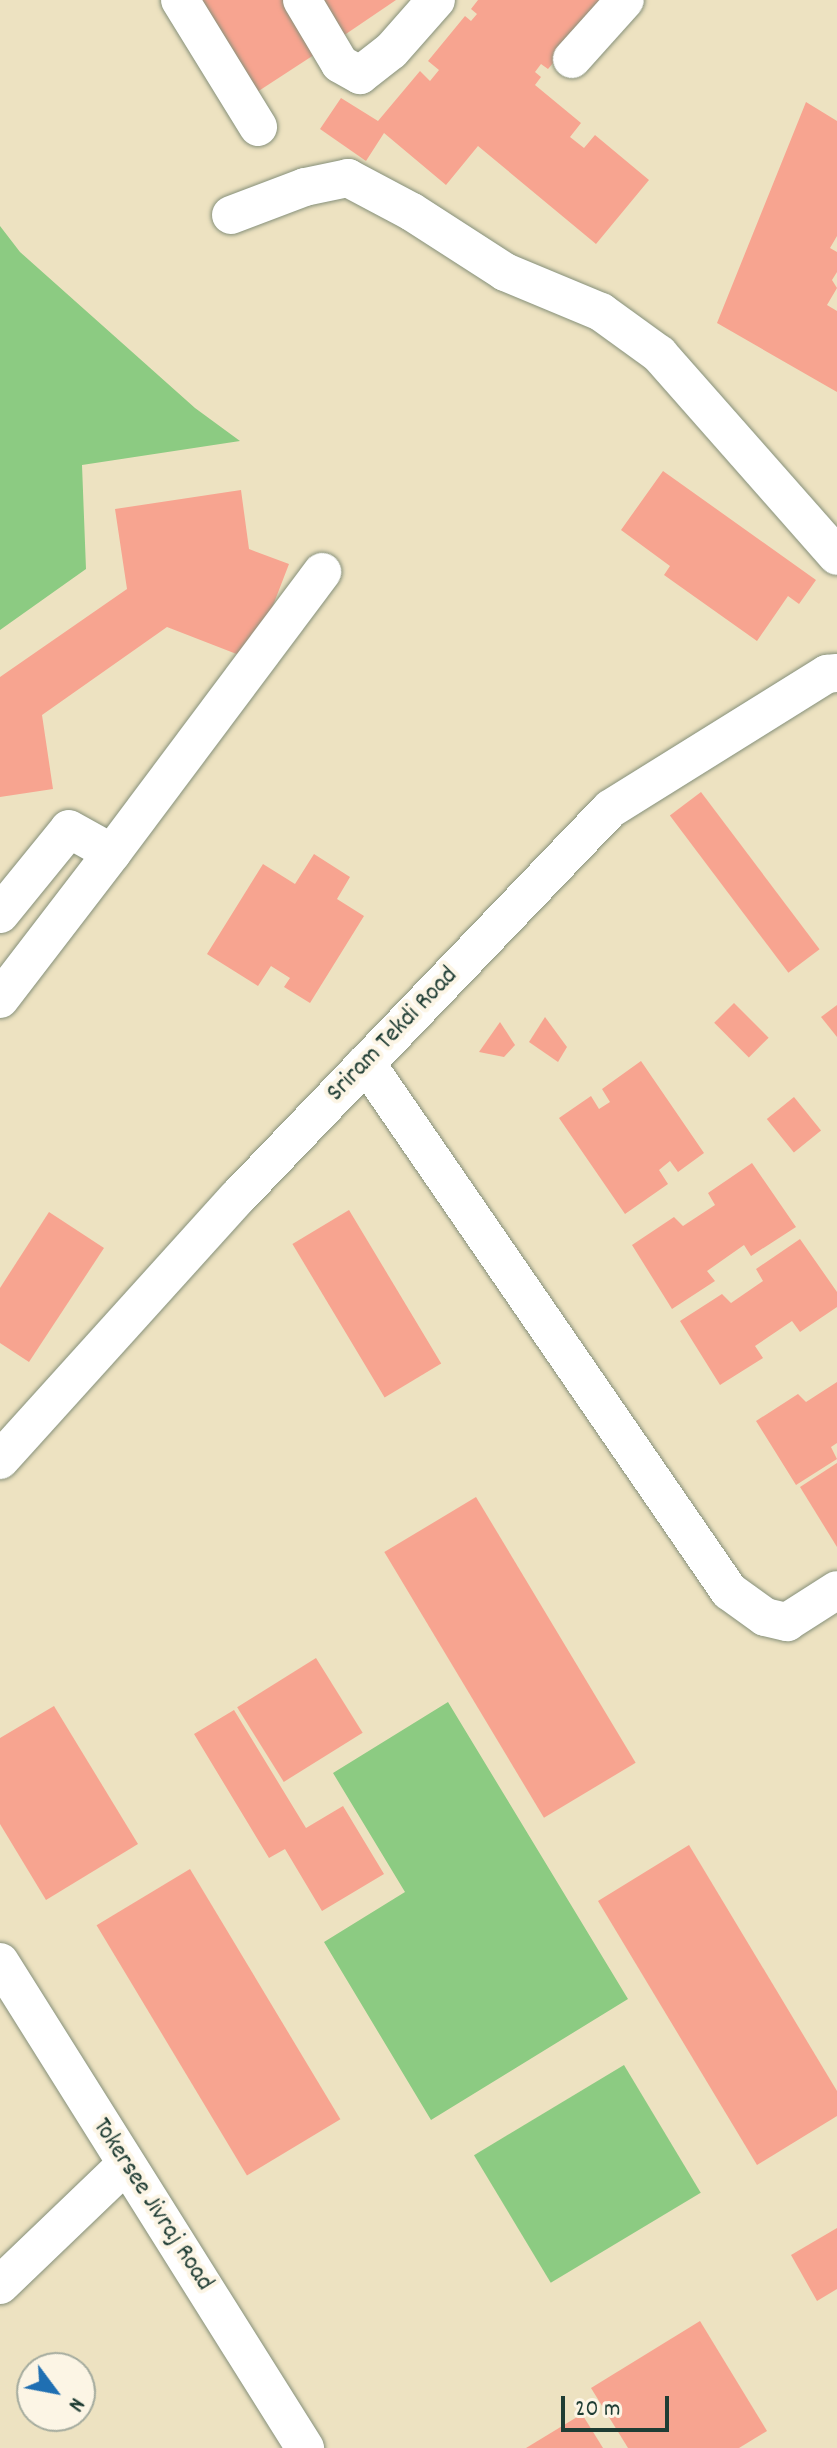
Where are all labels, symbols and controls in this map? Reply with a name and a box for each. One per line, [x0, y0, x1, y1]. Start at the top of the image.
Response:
street label: Sriram Tekdi Road [321, 961, 465, 1109]
street label: Tokersee Jivraj Road [85, 2113, 219, 2297]
north arrow [16, 2352, 96, 2432]
scale bar [565, 2380, 673, 2430]
text: N [59, 2391, 91, 2417]
text: 20 m [575, 2393, 621, 2427]

